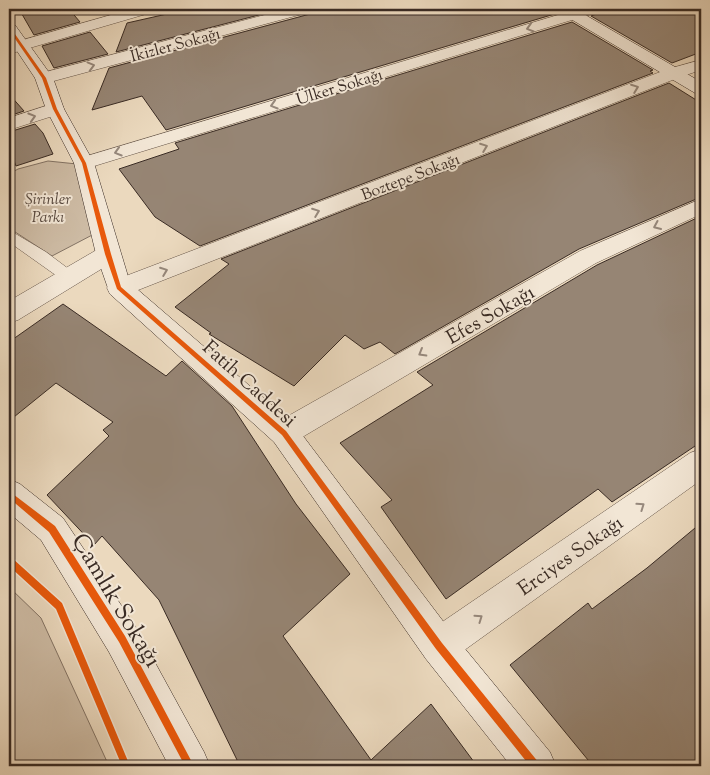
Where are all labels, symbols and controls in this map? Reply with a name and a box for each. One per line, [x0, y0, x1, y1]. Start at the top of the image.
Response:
one-way arrow [526, 22, 535, 32]
street label: İkizler Sokağı [128, 23, 224, 69]
one-way arrow [87, 61, 96, 72]
street label: Ülker Sokağı [294, 64, 386, 112]
one-way arrow [631, 84, 639, 94]
one-way arrow [270, 100, 278, 110]
one-way arrow [27, 112, 35, 122]
one-way arrow [479, 143, 488, 153]
one-way arrow [115, 147, 123, 157]
street label: Boztepe Sokağı [358, 149, 464, 208]
park label: Şirinler Parkı [25, 189, 71, 230]
one-way arrow [311, 208, 320, 218]
one-way arrow [653, 220, 662, 230]
one-way arrow [160, 266, 168, 276]
street label: Efes Sokağı [442, 279, 541, 353]
street label: Fatih Caddesi [195, 335, 302, 435]
one-way arrow [418, 347, 427, 357]
one-way arrow [635, 503, 645, 512]
street label: Erciyes Sokağı [513, 510, 630, 604]
street label: Çamlık Sokağı [62, 527, 169, 675]
one-way arrow [473, 615, 483, 624]

